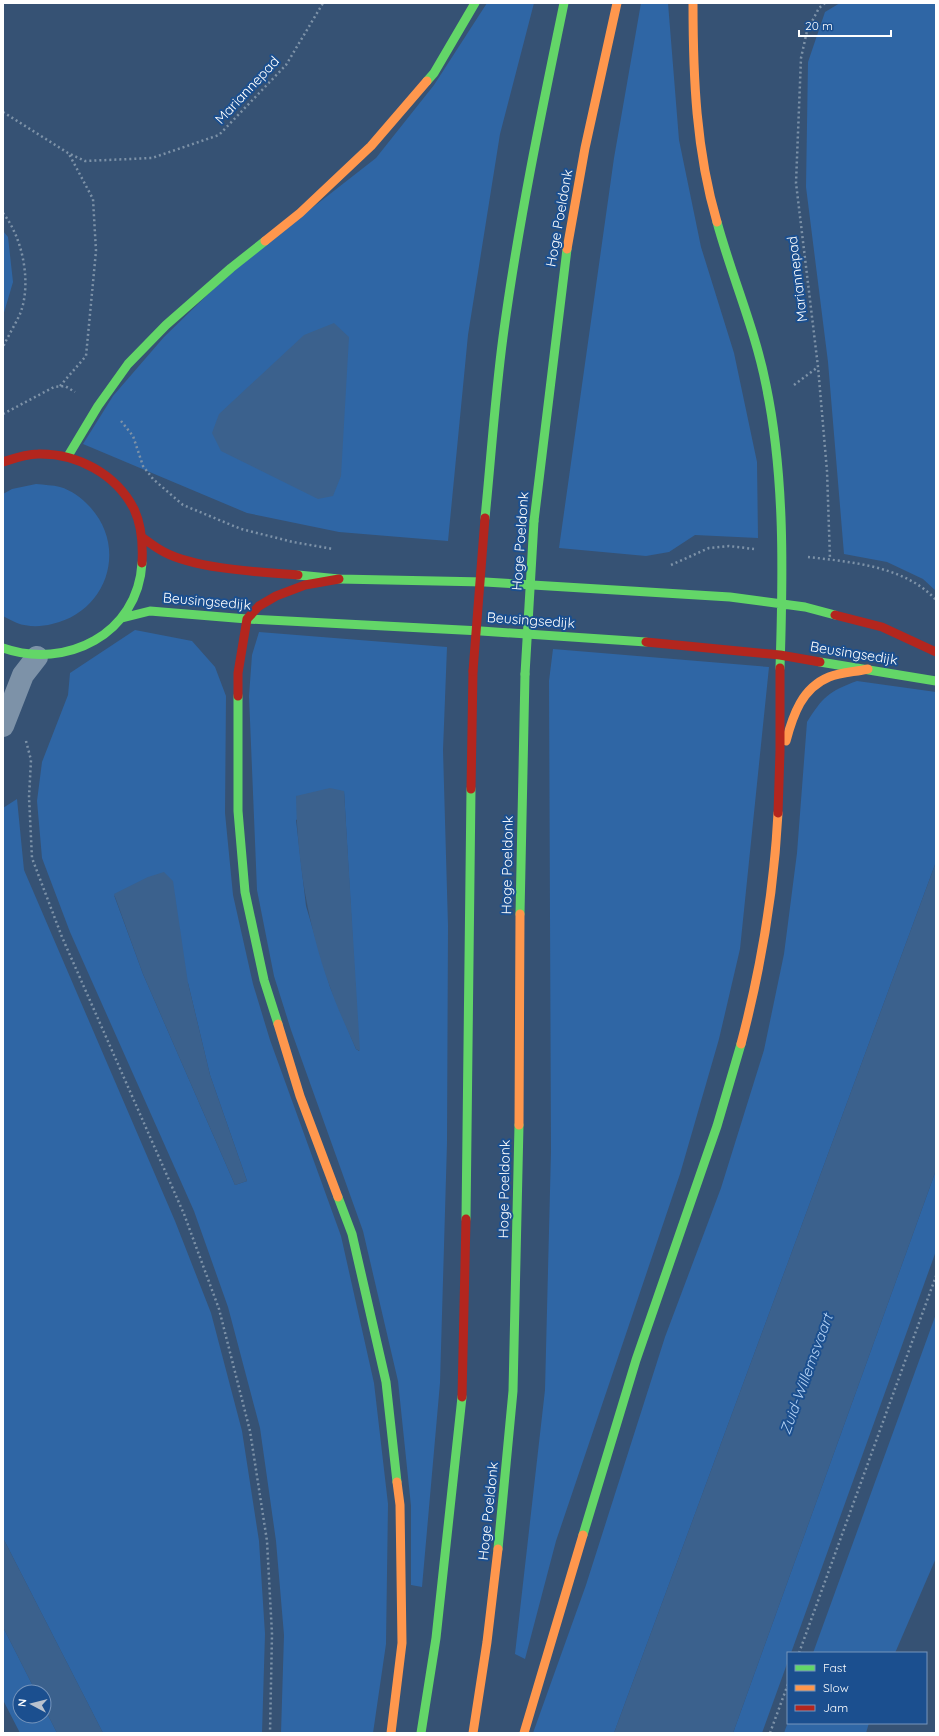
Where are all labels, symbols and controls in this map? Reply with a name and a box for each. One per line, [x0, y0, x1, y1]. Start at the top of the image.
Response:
scale bar [799, 12, 891, 38]
text: 20 m [805, 18, 833, 33]
street label: Mariannepad [211, 52, 283, 128]
street label: Hoge Poeldonk [542, 168, 576, 268]
street label: Mariannepad [783, 235, 811, 323]
street label: Hoge Poeldonk [508, 491, 532, 591]
street label: Beusingsedijk [162, 588, 252, 614]
street label: Beusingsedijk [486, 608, 576, 632]
street label: Beusingsedijk [809, 637, 899, 669]
street label: Hoge Poeldonk [497, 815, 517, 915]
street label: Hoge Poeldonk [494, 1139, 514, 1239]
water label: Zuid-Willemsvaart [775, 1309, 837, 1437]
street label: Hoge Poeldonk [474, 1461, 502, 1561]
legend [787, 1652, 927, 1724]
text: Fast [823, 1660, 847, 1675]
text: Slow [823, 1680, 849, 1695]
north arrow [12, 1684, 52, 1724]
text: N [15, 1698, 30, 1708]
text: Jam [823, 1700, 848, 1715]

